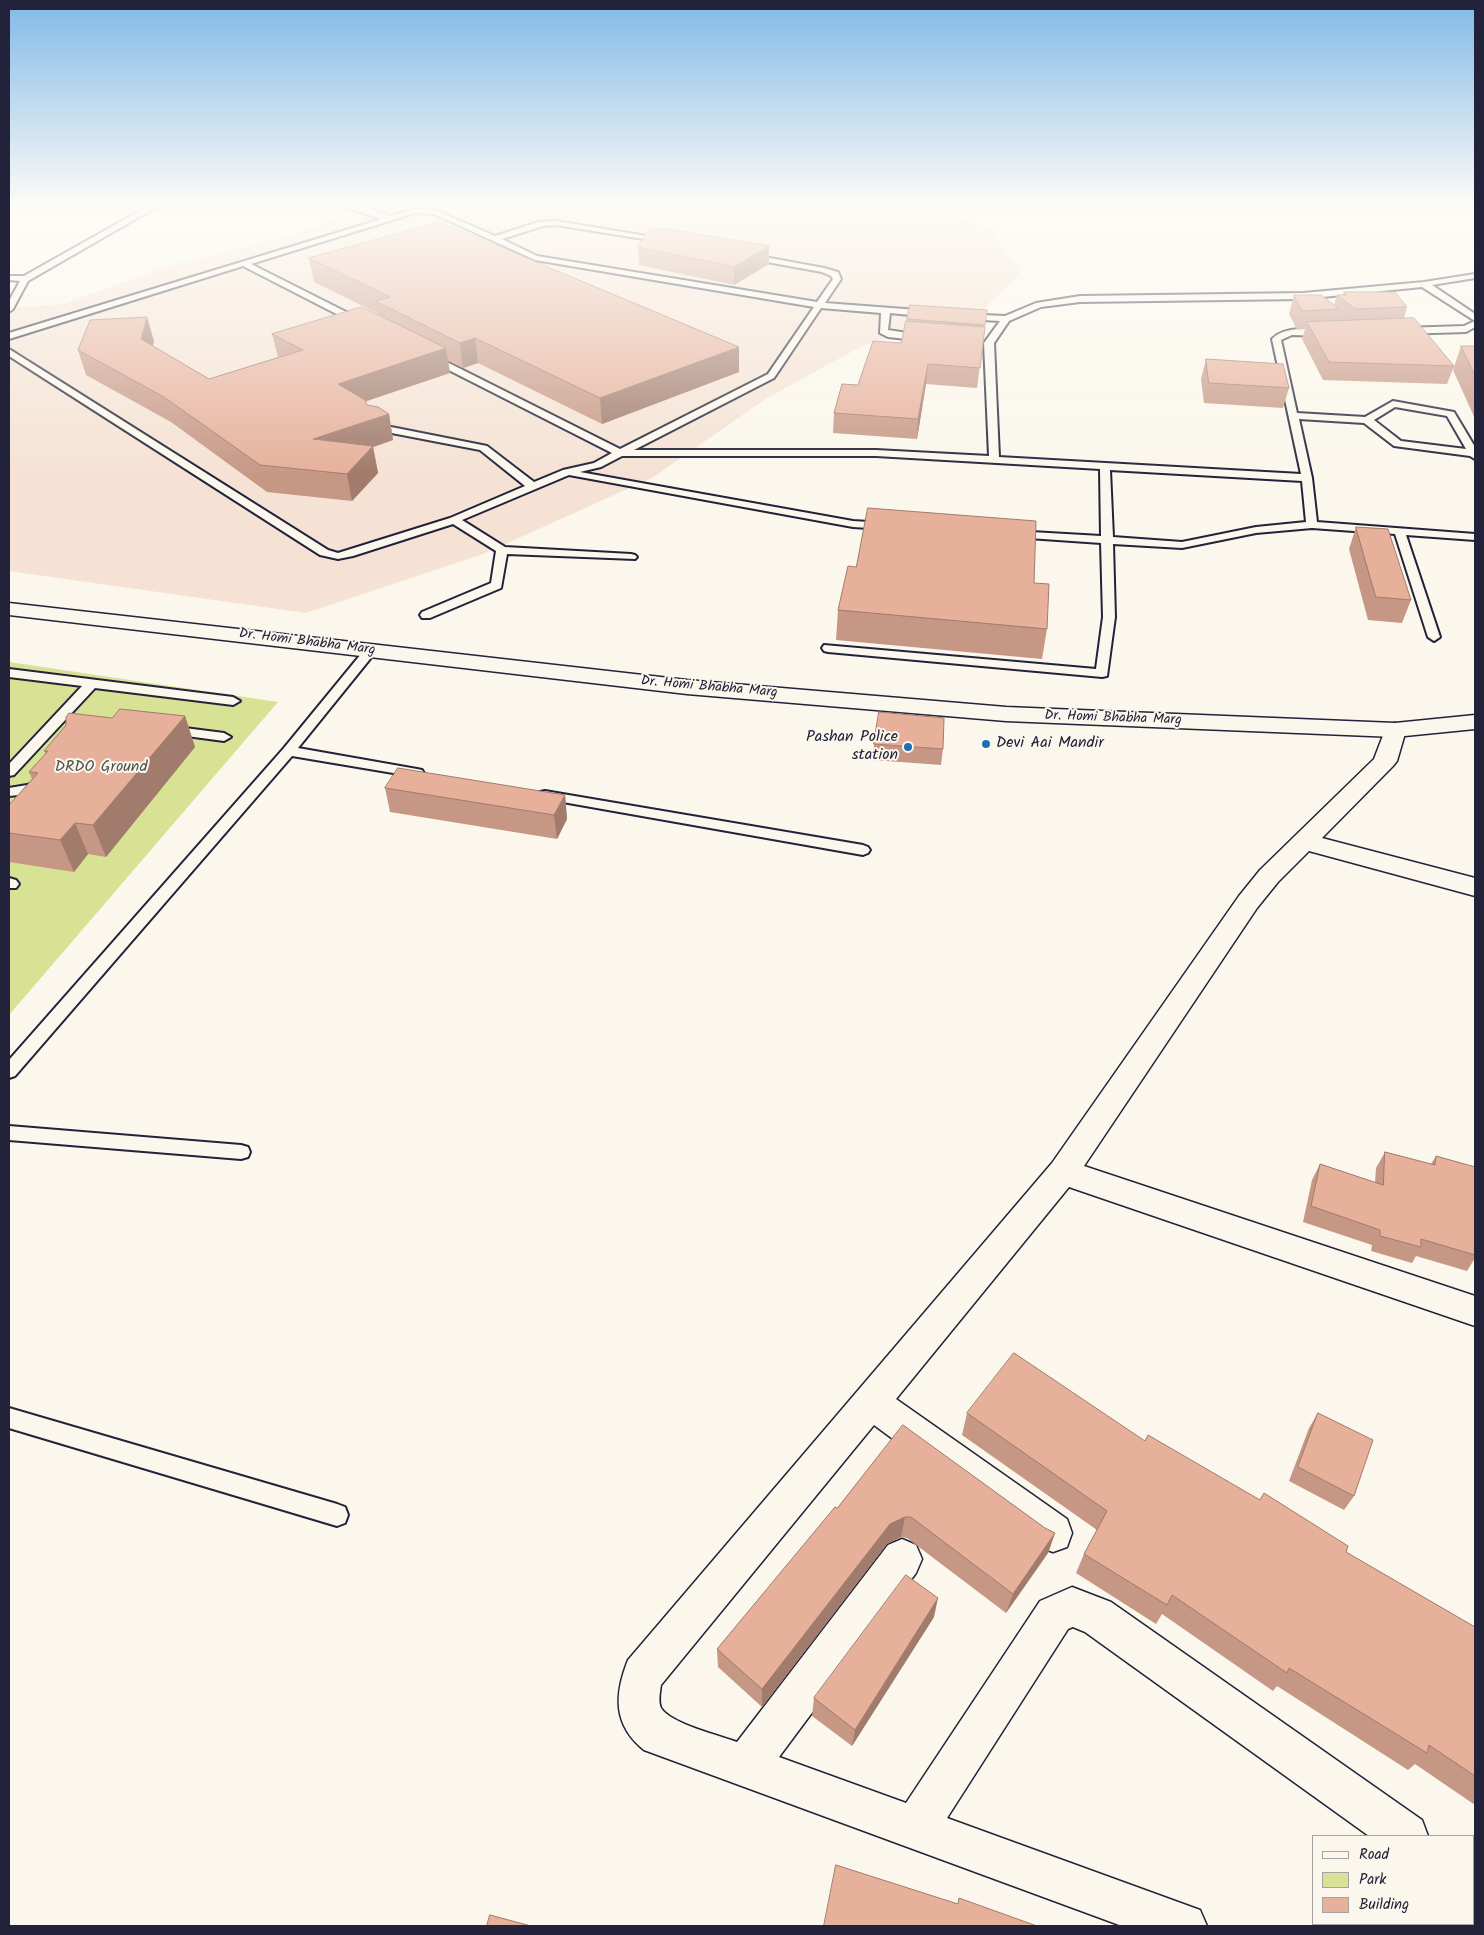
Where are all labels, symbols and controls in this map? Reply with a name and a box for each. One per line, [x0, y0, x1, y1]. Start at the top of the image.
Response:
street label: Dr. Homi Bhabha Marg [238, 626, 376, 660]
street label: Dr. Homi Bhabha Marg [640, 674, 778, 702]
street label: Dr. Homi Bhabha Marg [1044, 708, 1182, 730]
place label: Pashan Police station [806, 728, 898, 766]
place label: Devi Aai Mandir [996, 734, 1104, 754]
marker: Devi Aai Mandir [980, 738, 992, 750]
marker: Pashan Police station [902, 741, 914, 753]
park label: DRDO Ground [55, 758, 147, 778]
legend [1312, 1835, 1474, 1925]
text: Road [1359, 1843, 1389, 1867]
text: Park [1359, 1868, 1386, 1892]
text: Building [1359, 1893, 1409, 1917]

